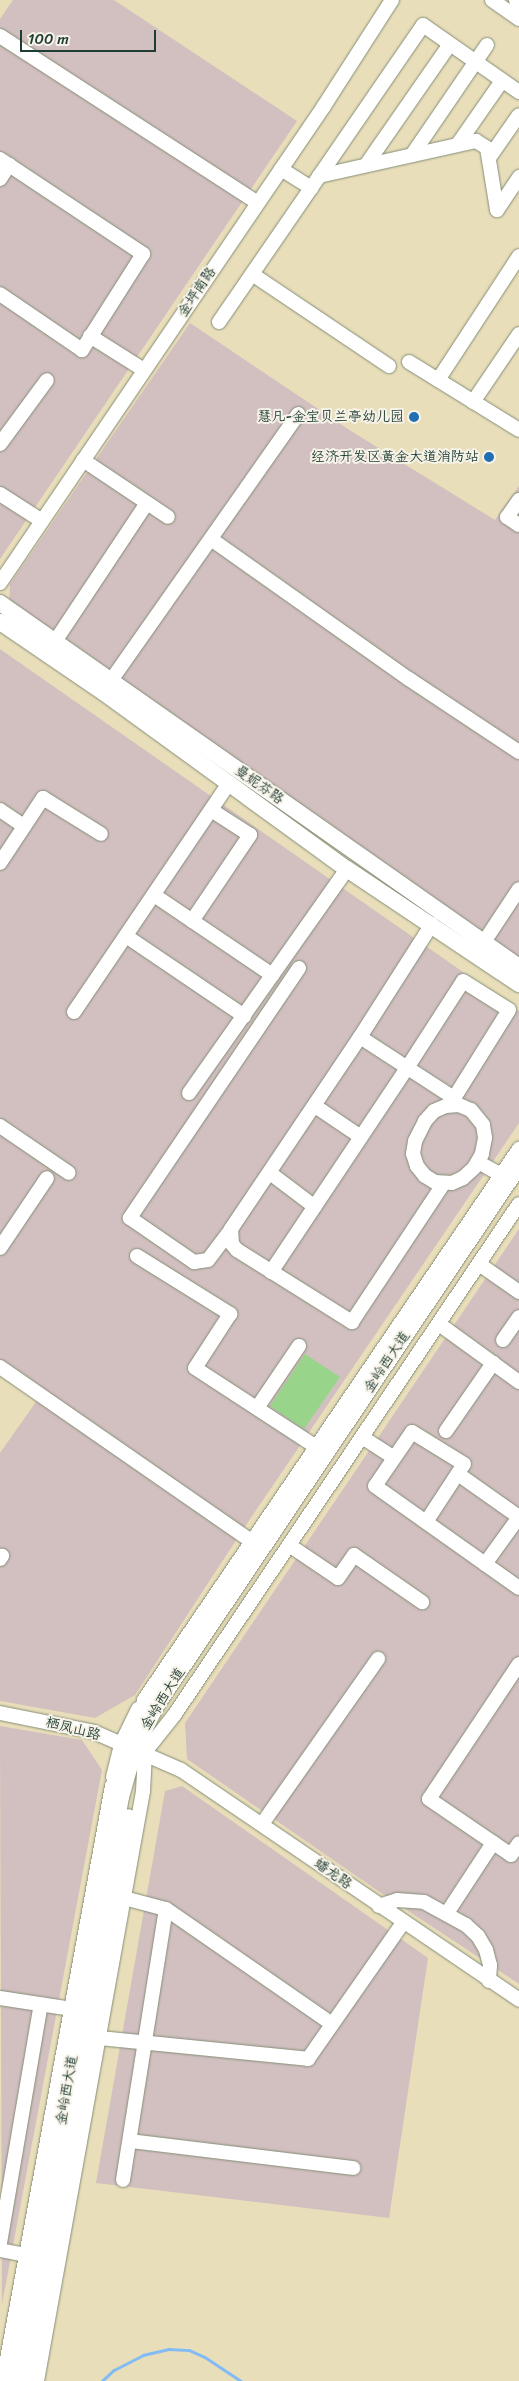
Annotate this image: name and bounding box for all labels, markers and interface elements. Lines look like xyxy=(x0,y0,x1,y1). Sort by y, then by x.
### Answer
scale bar xyxy=(22,20,159,52)
text: 100 m xyxy=(28,26,69,52)
street label: 金坪南路 xyxy=(174,264,220,320)
place label: 慧凡-金宝贝兰亭幼儿园 xyxy=(258,409,404,425)
marker: 慧凡-金宝贝兰亭幼儿园 xyxy=(408,411,420,423)
place label: 经济开发区黄金大道消防站 xyxy=(311,449,479,465)
marker: 经济开发区黄金大道消防站 xyxy=(483,451,495,463)
street label: 曼妮芬路 xyxy=(231,762,287,808)
street label: 金岭西大道 xyxy=(360,1328,414,1396)
street label: 金岭西大道 xyxy=(137,1665,189,1733)
street label: 栖凤山路 xyxy=(44,1714,102,1744)
street label: 蟠龙路 xyxy=(311,1855,355,1893)
street label: 金岭西大道 xyxy=(53,2054,81,2126)

